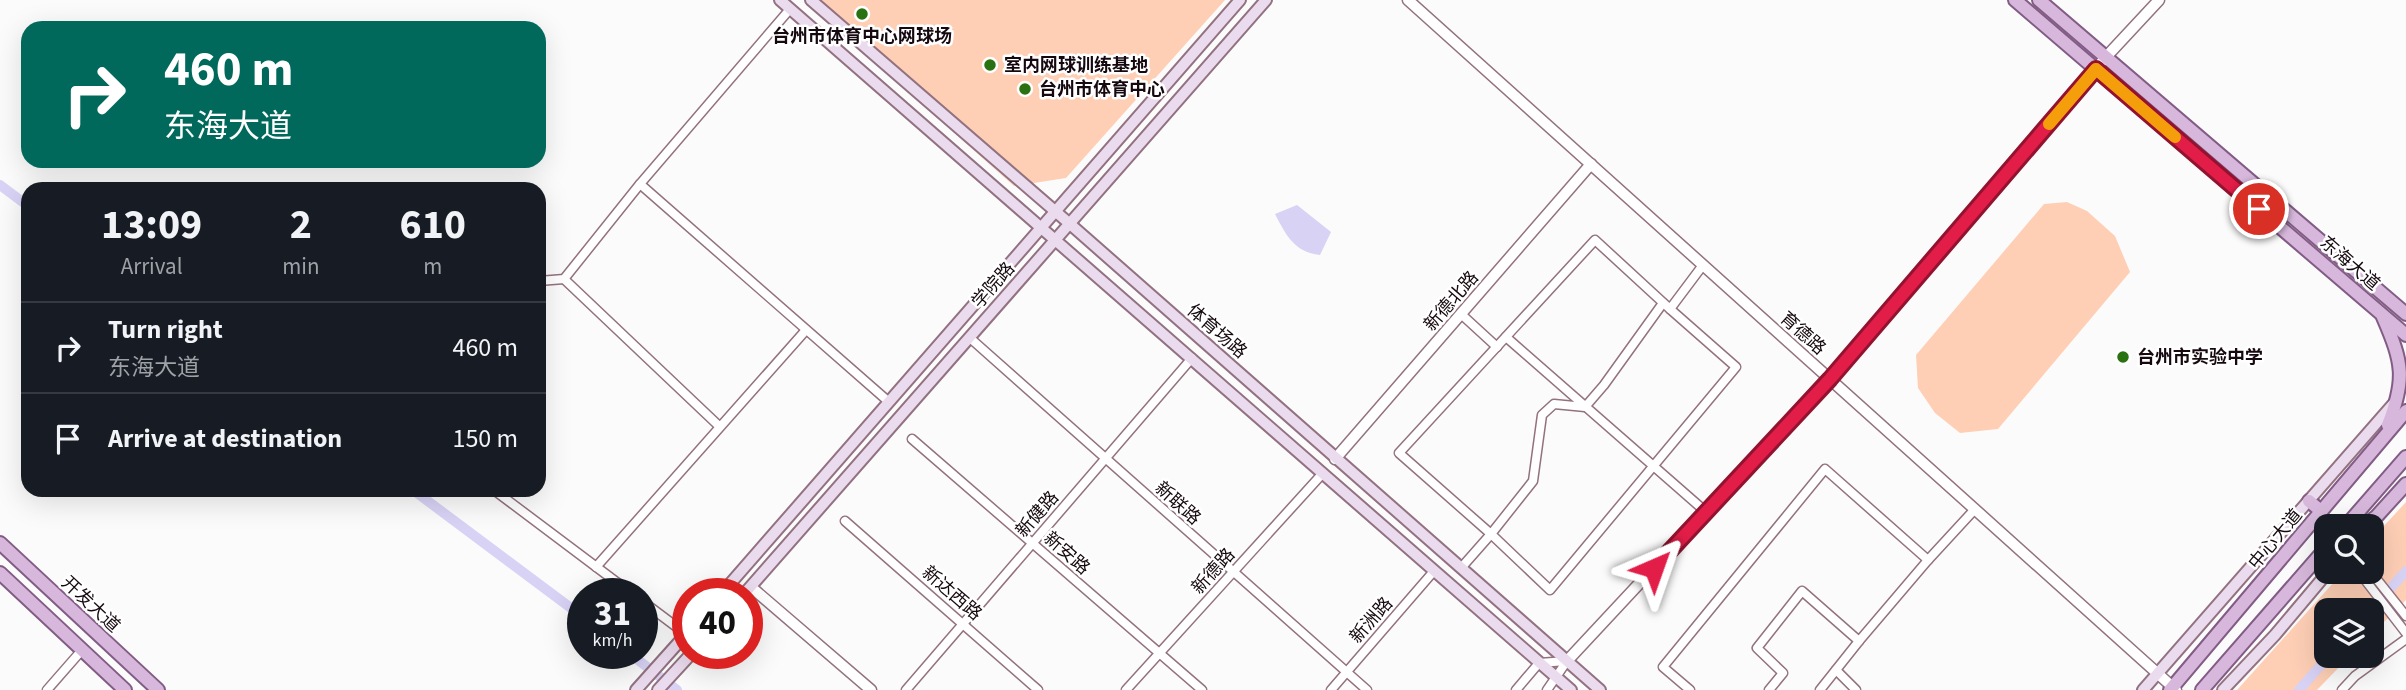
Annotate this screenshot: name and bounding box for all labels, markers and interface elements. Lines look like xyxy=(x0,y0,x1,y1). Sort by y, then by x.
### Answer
marker: 台州市体育中心网球场 xyxy=(854,6,870,22)
place label: 台州市体育中心网球场 xyxy=(772,24,952,49)
text: 460 m xyxy=(164,35,293,105)
icon: right xyxy=(49,49,140,140)
place label: 室内网球训练基地 xyxy=(1004,53,1148,78)
marker: 室内网球训练基地 xyxy=(982,57,998,73)
place label: 台州市体育中心 xyxy=(1039,77,1165,102)
marker: 台州市体育中心 xyxy=(1017,81,1033,97)
text: 东海大道 xyxy=(164,104,292,150)
pin xyxy=(2229,179,2289,239)
icon: arrive xyxy=(2240,190,2278,228)
text: 13:09 xyxy=(101,195,202,255)
text: 2 xyxy=(290,195,312,255)
text: 610 xyxy=(399,195,466,255)
street label: 东海大道 xyxy=(2314,230,2385,296)
text: Arrival xyxy=(121,250,183,283)
text: min xyxy=(282,250,320,283)
text: m xyxy=(423,250,442,283)
street label: 学院路 xyxy=(966,257,1021,314)
street label: 新德北路 xyxy=(1418,266,1484,337)
street label: 体育场路 xyxy=(1181,298,1252,364)
street label: 育德路 xyxy=(1774,306,1831,361)
text: Turn right xyxy=(108,311,223,348)
icon: right xyxy=(49,329,87,367)
text: 460 m xyxy=(452,329,518,366)
place label: 台州市实验中学 xyxy=(2137,345,2263,370)
marker: 台州市实验中学 xyxy=(2115,349,2131,365)
text: 东海大道 xyxy=(108,351,200,384)
icon: arrive xyxy=(49,420,87,458)
text: Arrive at destination xyxy=(108,420,342,457)
text: 150 m xyxy=(452,420,518,457)
street label: 新联路 xyxy=(1149,476,1206,531)
street label: 新健路 xyxy=(1010,486,1065,543)
street label: 中心大道 xyxy=(2243,504,2308,575)
map controls xyxy=(2314,514,2384,668)
button: search xyxy=(2314,514,2384,584)
street label: 新安路 xyxy=(1038,526,1095,581)
position arrow xyxy=(1617,531,1691,605)
street label: 新德路 xyxy=(1186,543,1241,600)
street label: 新达西路 xyxy=(916,560,987,626)
street label: 开发大道 xyxy=(56,571,126,638)
speed limit sign: 40 xyxy=(672,578,763,669)
text: 31 xyxy=(594,589,631,639)
street label: 新洲路 xyxy=(1344,592,1399,649)
button: layers xyxy=(2314,598,2384,668)
text: km/h xyxy=(593,628,632,653)

